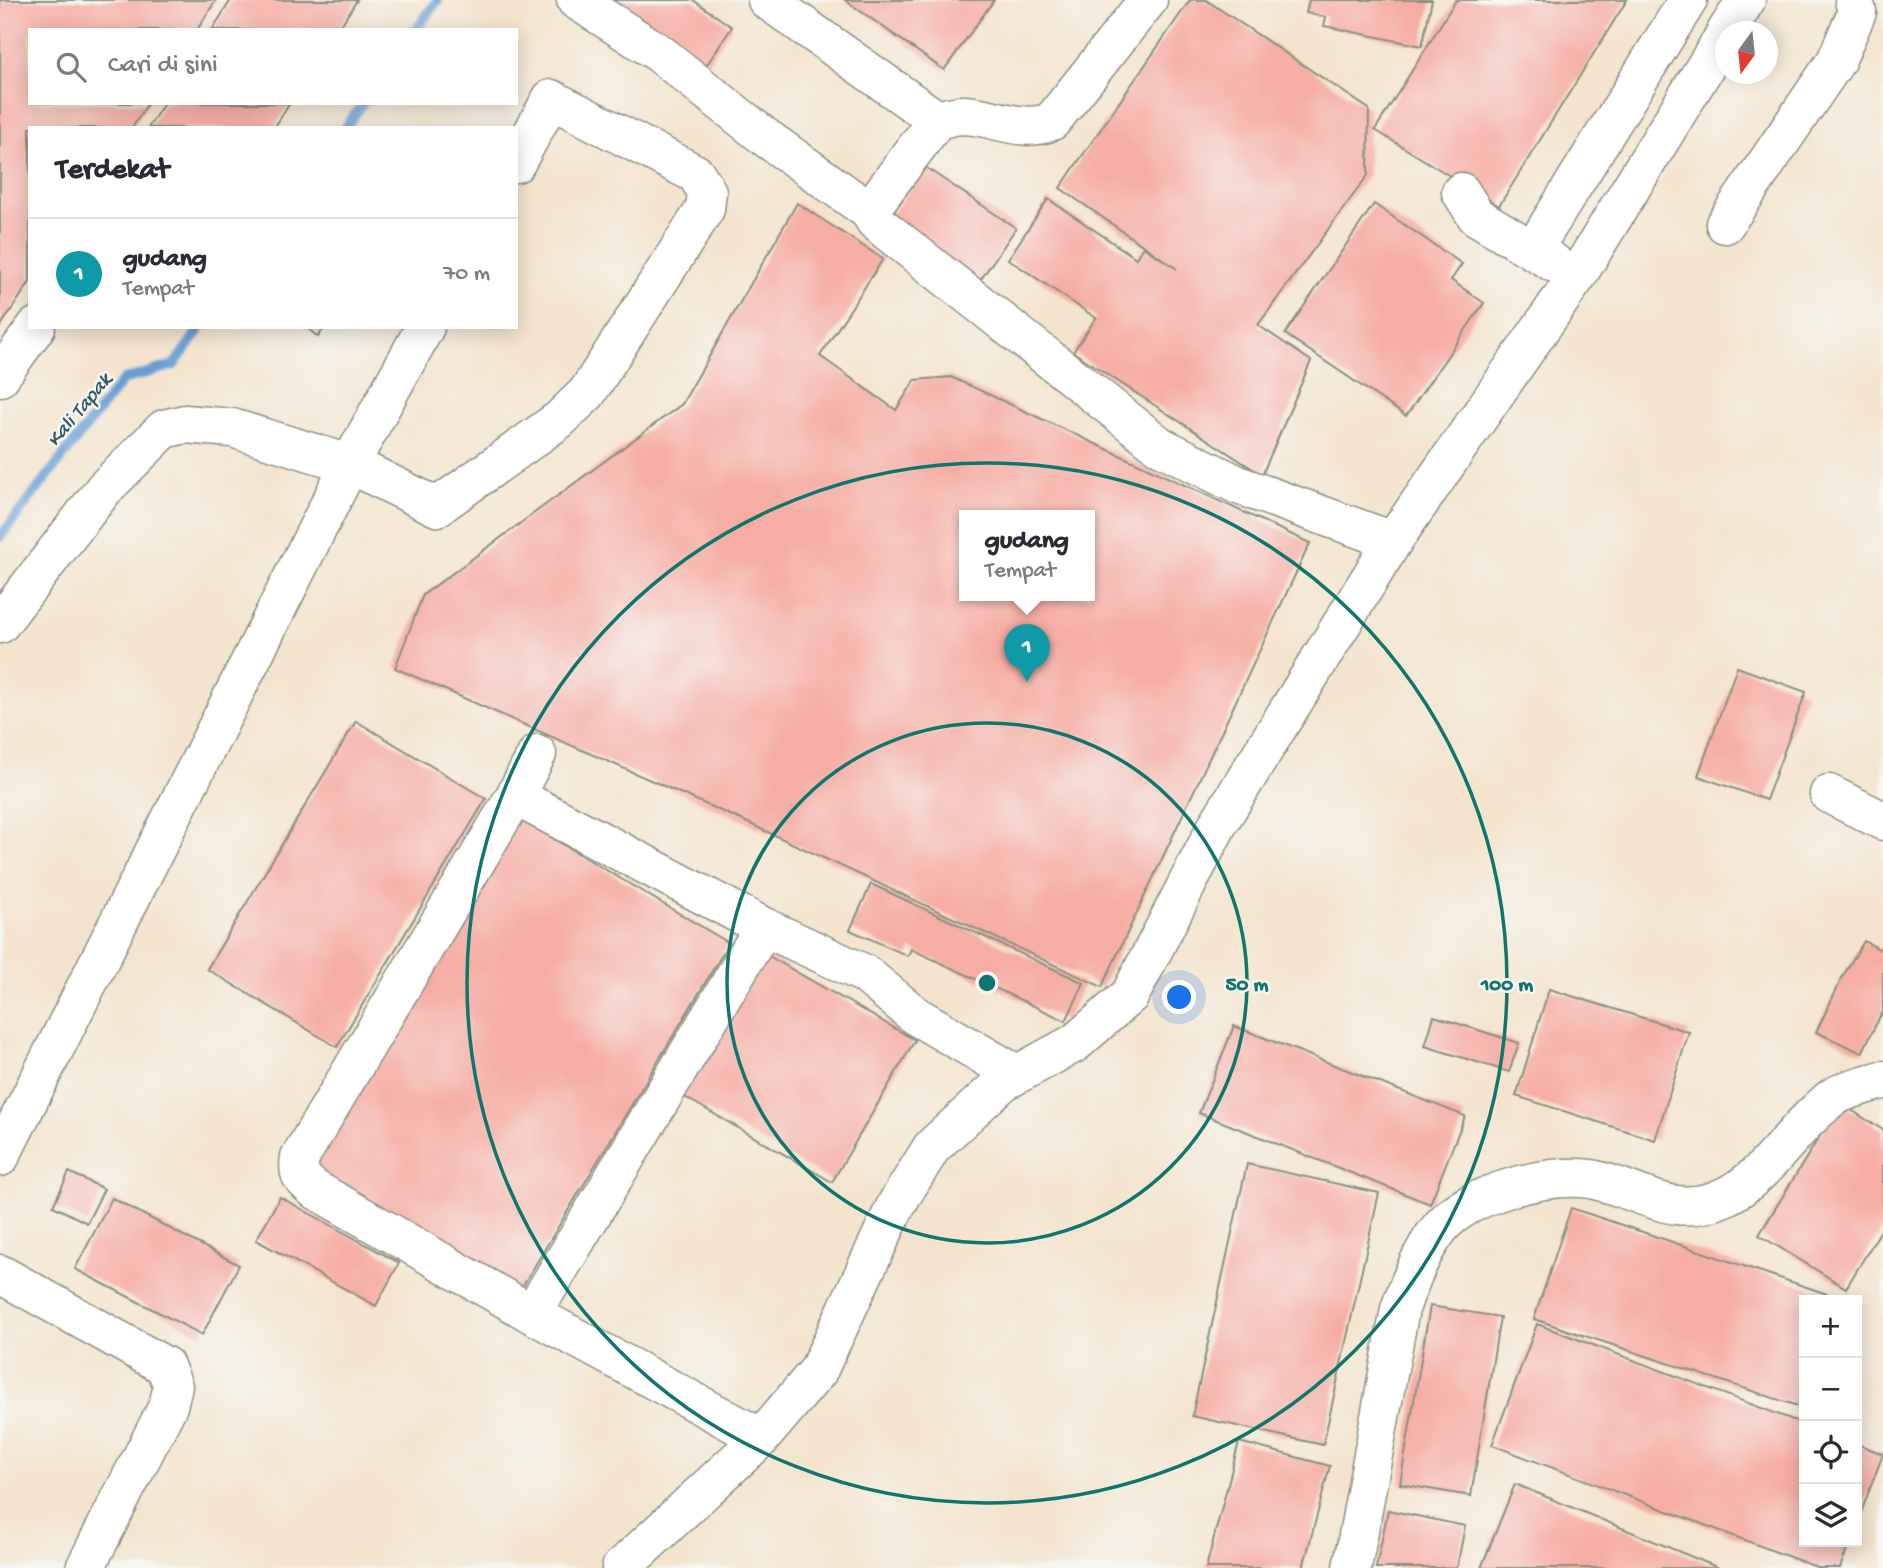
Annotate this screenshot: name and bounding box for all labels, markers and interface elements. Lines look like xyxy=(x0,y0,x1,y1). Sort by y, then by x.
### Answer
north arrow xyxy=(1715,21,1778,84)
search box xyxy=(28,28,518,105)
icon: search xyxy=(52,48,90,86)
text: Cari di sini xyxy=(108,51,218,82)
text: Terdekat xyxy=(56,154,169,189)
text: gudang xyxy=(123,245,207,276)
text: 1 xyxy=(74,261,84,288)
text: 70 m xyxy=(443,261,490,288)
text: Tempat xyxy=(123,276,194,303)
water label: Kali Tapak xyxy=(43,367,120,453)
popup xyxy=(959,510,1095,601)
text: gudang xyxy=(985,527,1069,558)
text: Tempat xyxy=(985,558,1056,585)
pin: 1 xyxy=(1004,624,1050,682)
centre of rings xyxy=(975,971,999,995)
text: 50 m xyxy=(1226,974,1269,999)
text: 100 m xyxy=(1480,974,1533,999)
your location xyxy=(1162,980,1196,1014)
map controls xyxy=(1799,1295,1862,1547)
button: + xyxy=(1799,1295,1862,1358)
button: − xyxy=(1799,1358,1862,1421)
button: locate xyxy=(1799,1421,1862,1484)
button: layers xyxy=(1799,1484,1862,1547)

